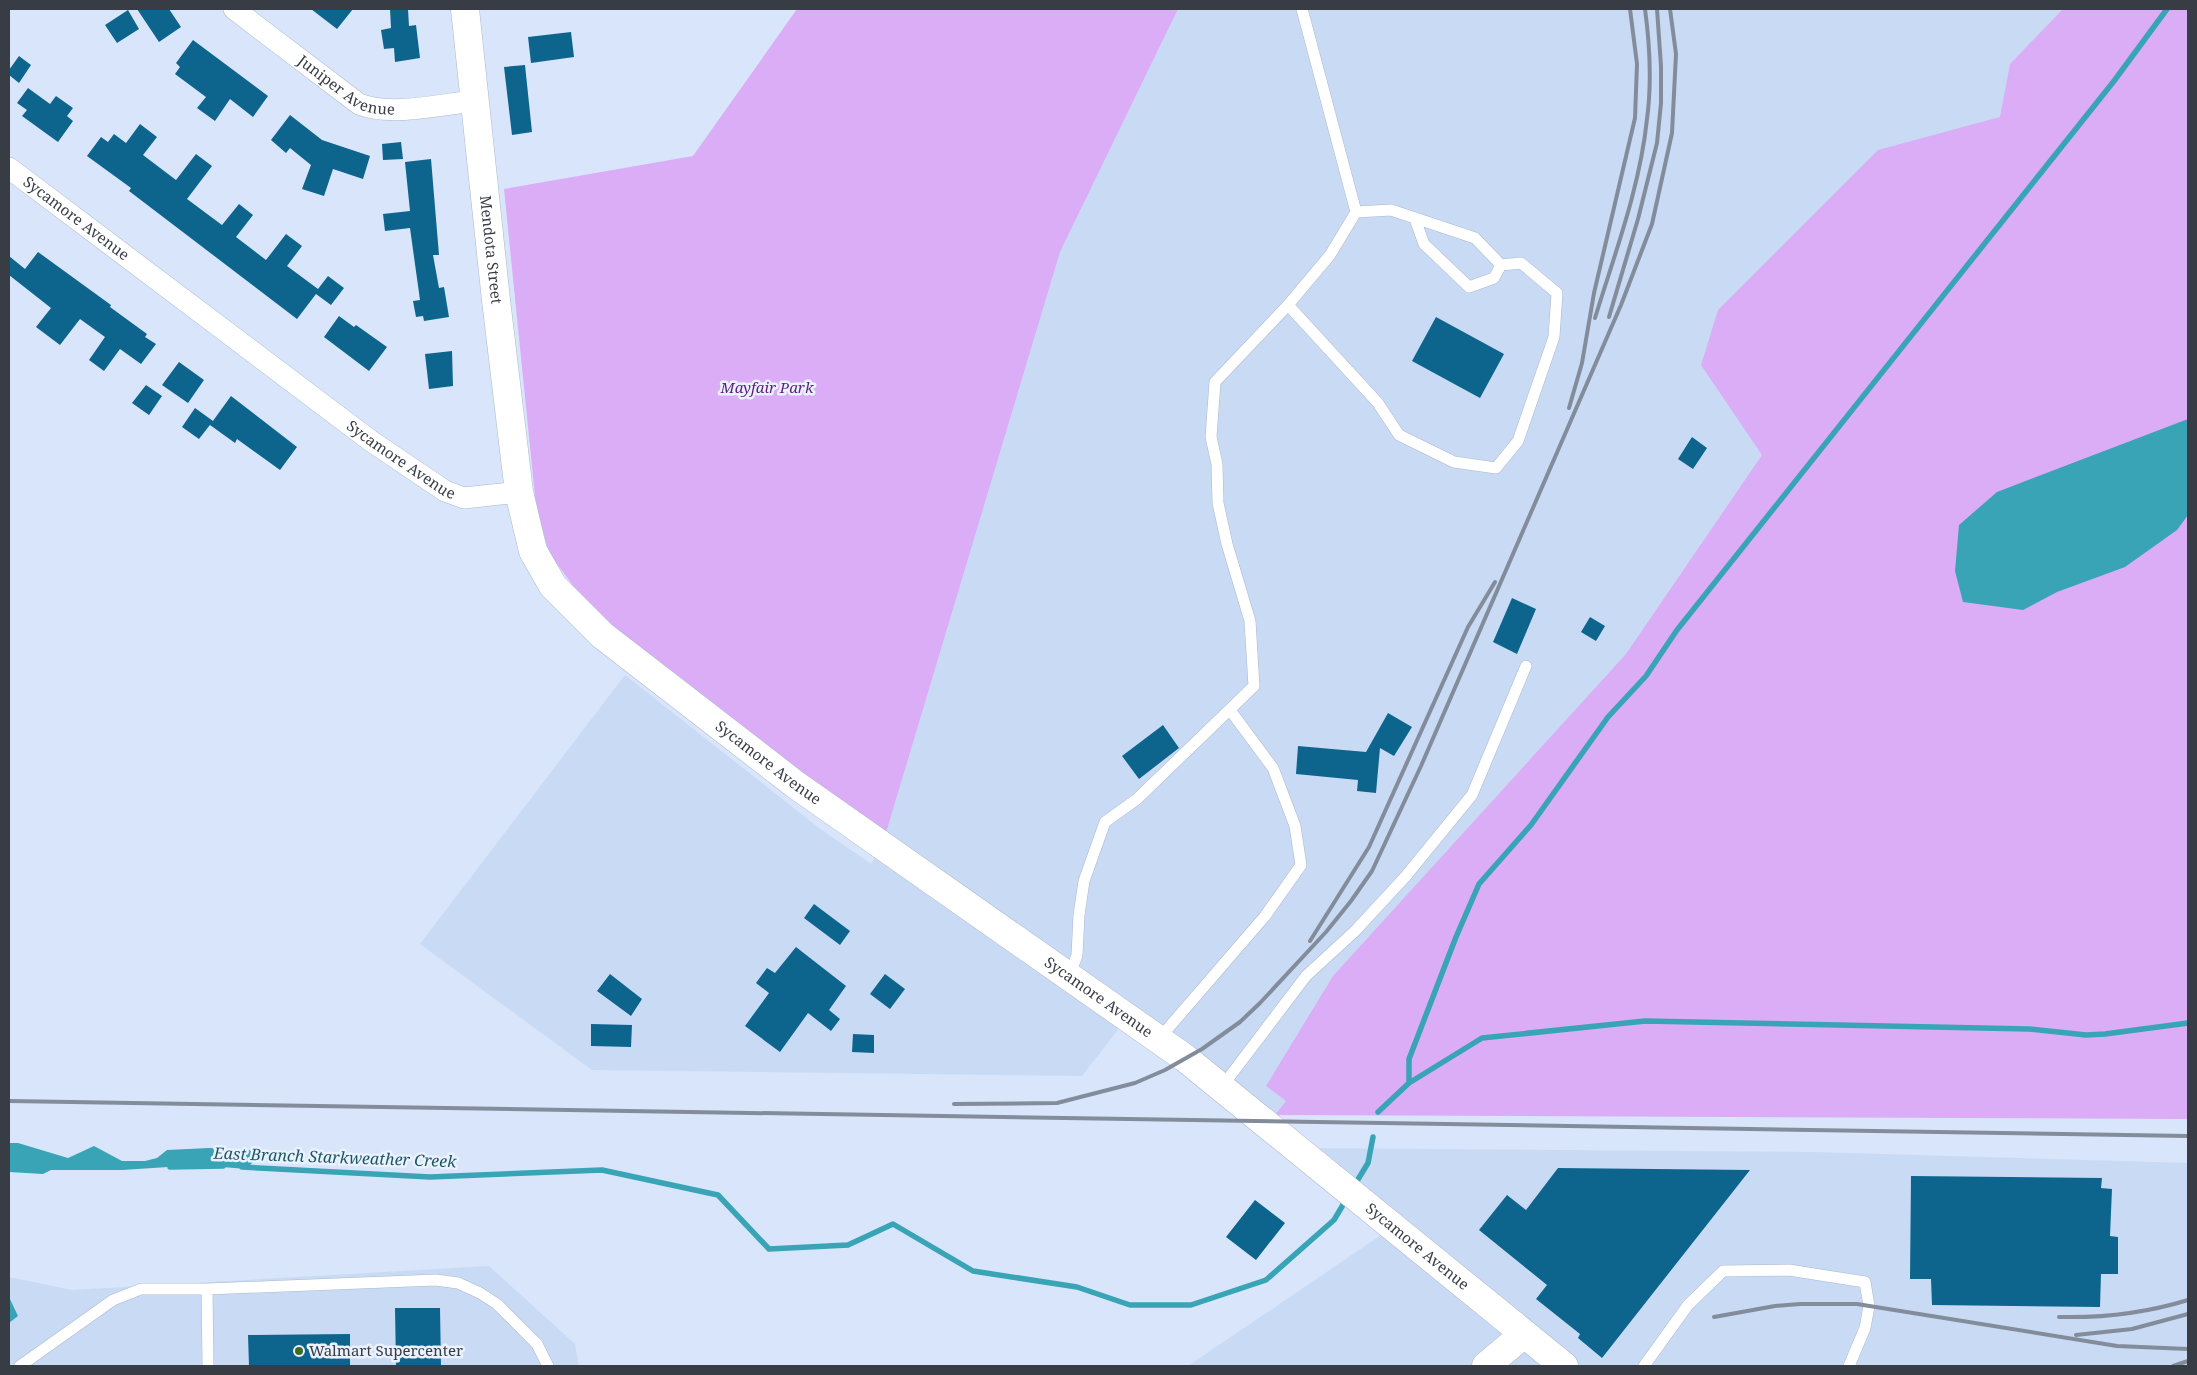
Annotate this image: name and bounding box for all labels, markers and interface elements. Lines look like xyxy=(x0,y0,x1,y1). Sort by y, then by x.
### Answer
street label: Juniper Avenue xyxy=(293,49,395,119)
street label: Sycamore Avenue xyxy=(20,171,134,264)
street label: Mendota Street xyxy=(476,194,507,305)
park label: Mayfair Park xyxy=(720,377,814,397)
street label: Sycamore Avenue xyxy=(343,415,458,503)
street label: Sycamore Avenue xyxy=(712,716,826,809)
street label: Sycamore Avenue xyxy=(1041,952,1157,1041)
water label: East Branch Starkweather Creek xyxy=(212,1142,457,1172)
street label: Sycamore Avenue xyxy=(1362,1198,1474,1294)
place label: Walmart Supercenter xyxy=(309,1340,463,1360)
marker: Walmart Supercenter xyxy=(293,1345,305,1357)

